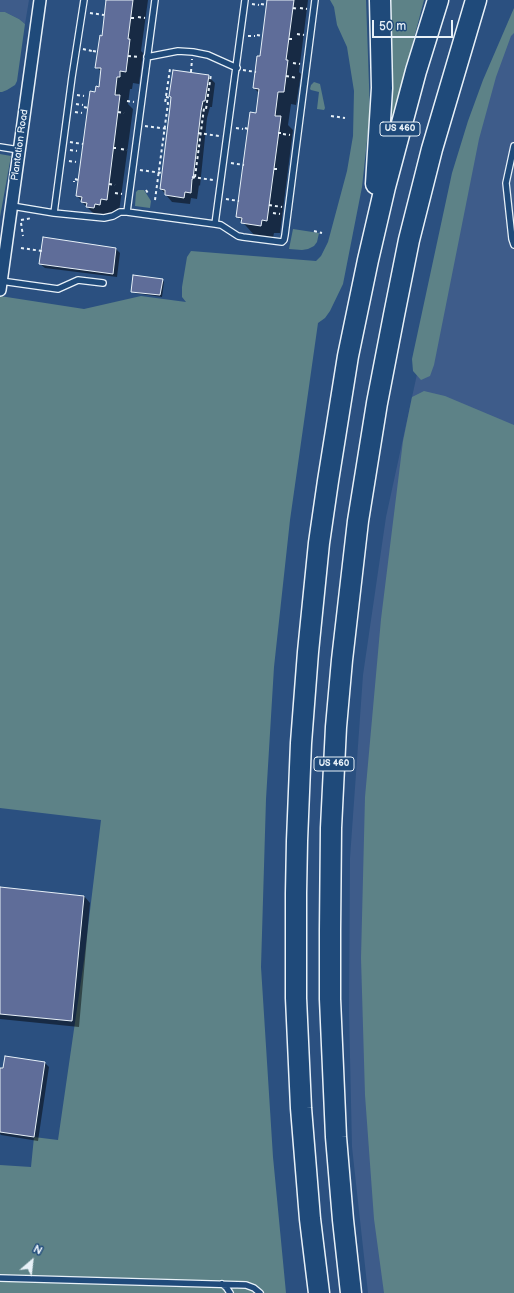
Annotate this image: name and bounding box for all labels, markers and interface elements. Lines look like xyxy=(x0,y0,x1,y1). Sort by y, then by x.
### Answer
scale bar xyxy=(374,12,455,38)
text: 50 m xyxy=(379,19,406,34)
street label: Plantation Road xyxy=(9,109,31,181)
road number: US 460 xyxy=(380,122,420,136)
road number: US 460 xyxy=(314,757,354,771)
north arrow xyxy=(12,1241,52,1281)
text: N xyxy=(31,1242,45,1258)

